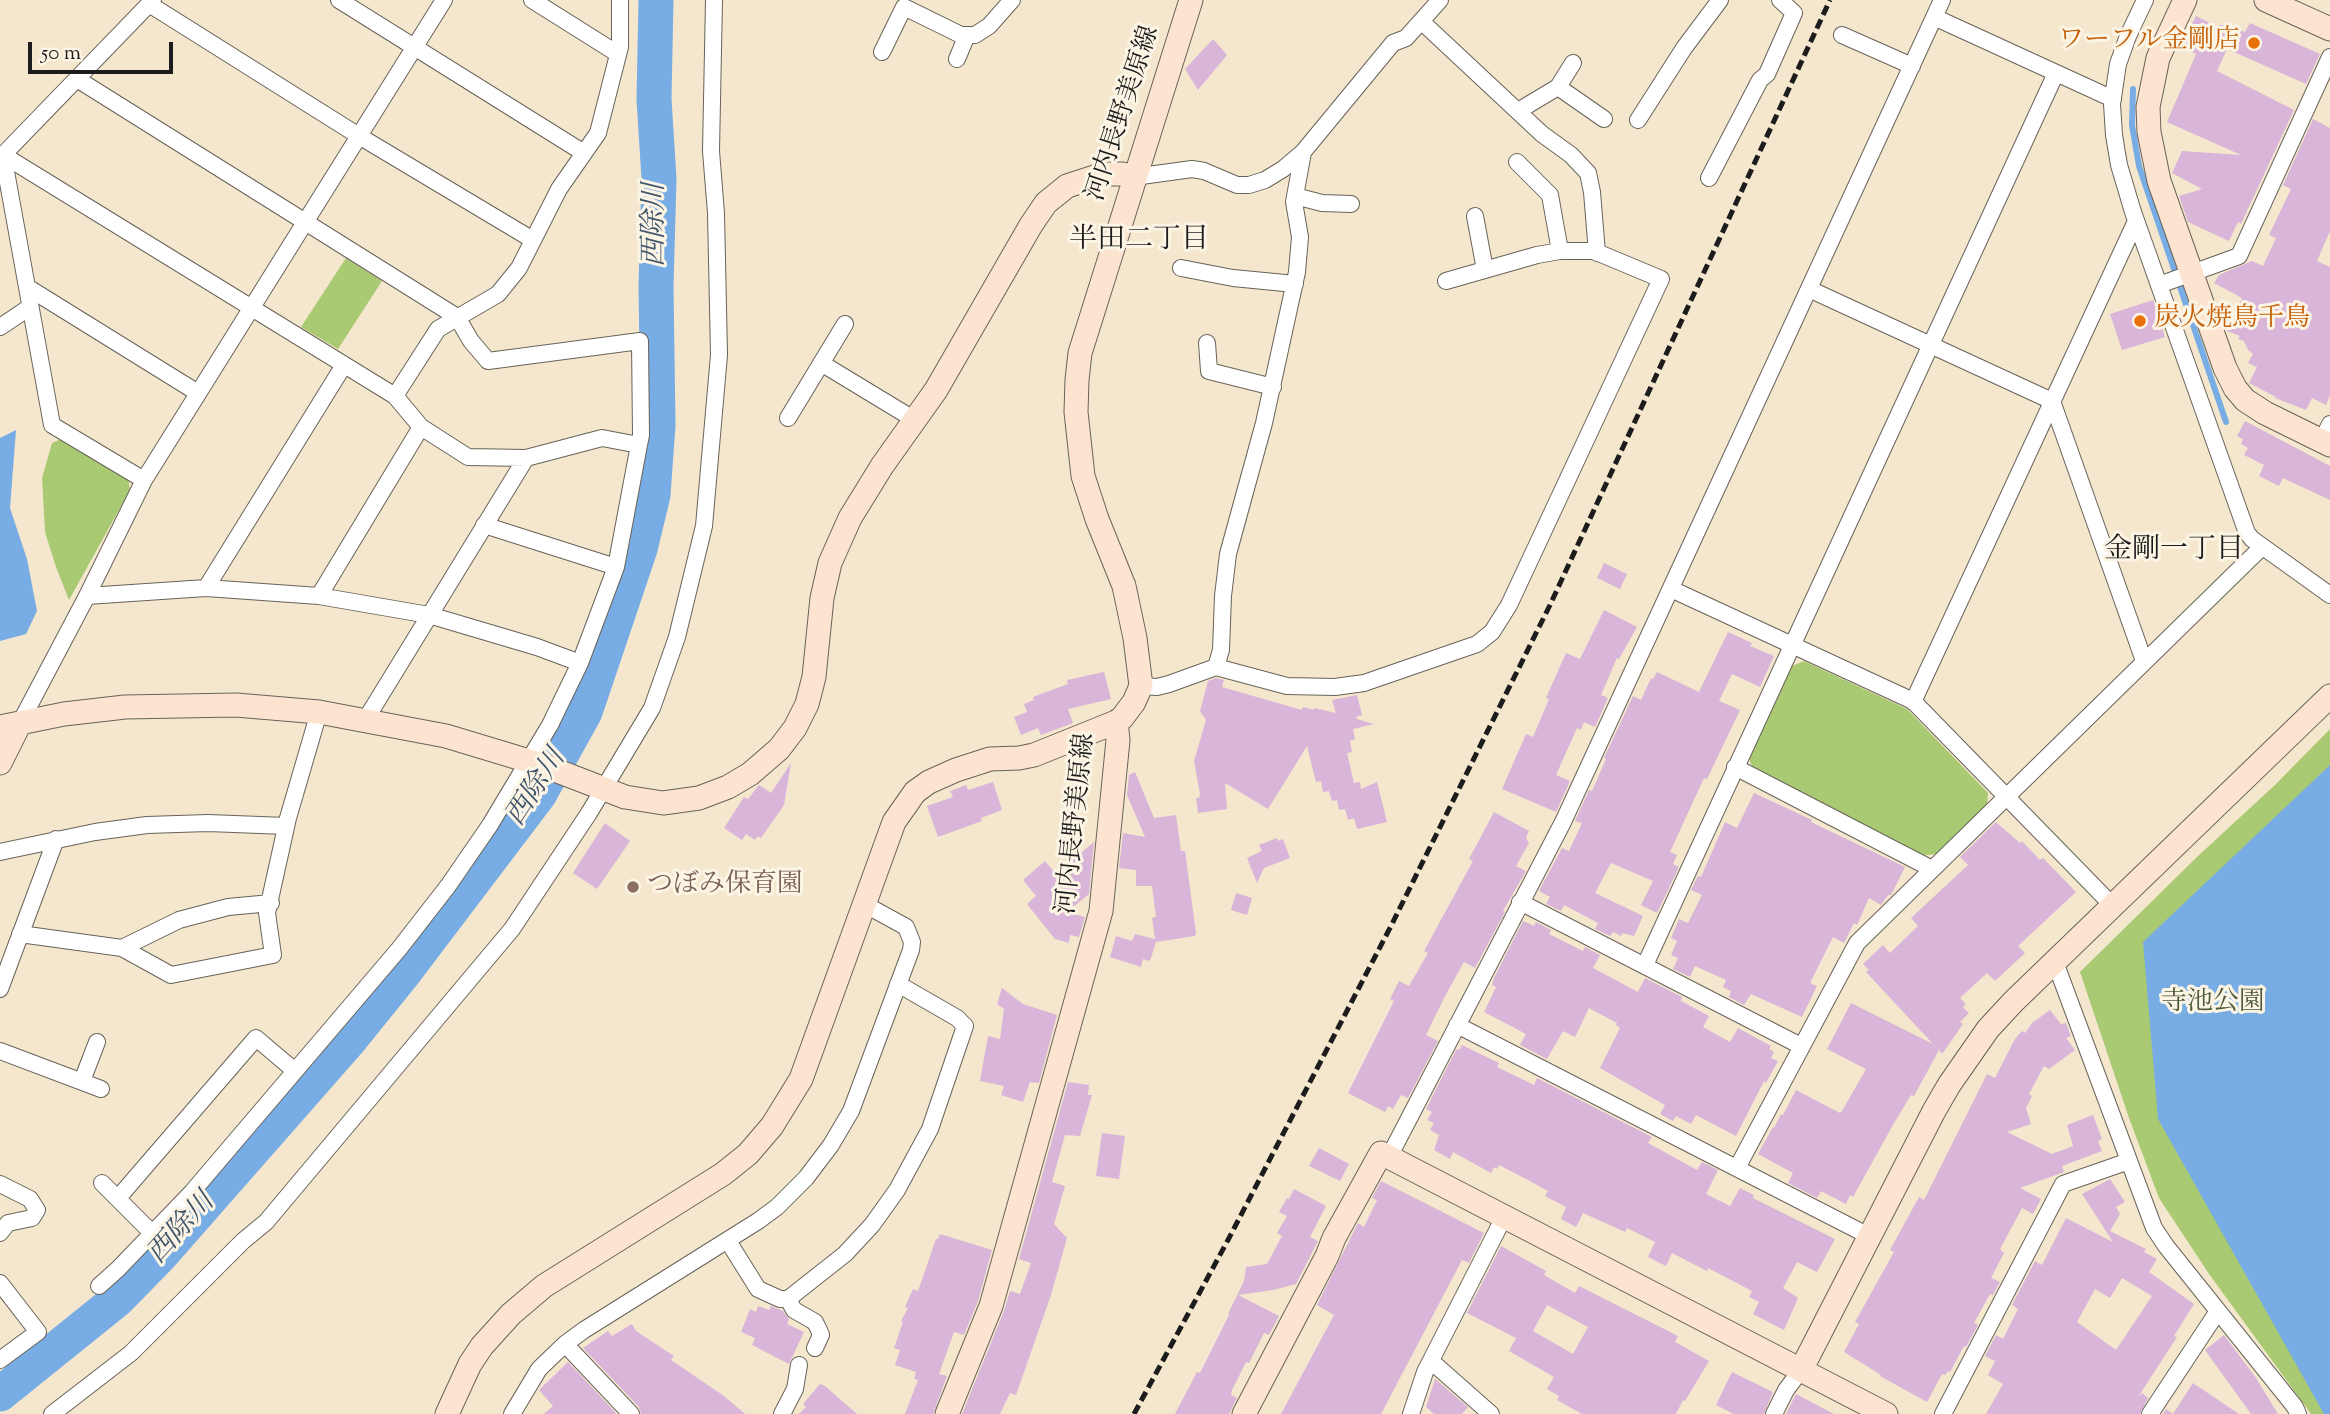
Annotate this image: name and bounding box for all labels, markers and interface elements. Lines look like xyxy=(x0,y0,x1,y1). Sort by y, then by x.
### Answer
street label: 河内長野美原線 xyxy=(1082,23,1168,205)
place label: ワーフル金剛店 xyxy=(2058,27,2240,59)
scale bar xyxy=(32,28,177,72)
marker: ワーフル金剛店 xyxy=(2246,35,2262,51)
text: 50 m xyxy=(41,39,81,69)
water label: 西除川 xyxy=(640,183,674,267)
district label: 半田二丁目 xyxy=(1069,225,1209,259)
place label: 炭火焼鳥千鳥 xyxy=(2154,305,2310,337)
marker: 炭火焼鳥千鳥 xyxy=(2132,313,2148,329)
district label: 金剛一丁目 xyxy=(2104,535,2244,569)
street label: 河内長野美原線 xyxy=(1053,732,1103,916)
water label: 西除川 xyxy=(501,745,575,833)
place label: つぼみ保育園 xyxy=(647,871,803,903)
marker: つぼみ保育園 xyxy=(625,879,641,895)
park label: 寺池公園 xyxy=(2161,989,2265,1021)
water label: 西除川 xyxy=(142,1188,224,1272)

